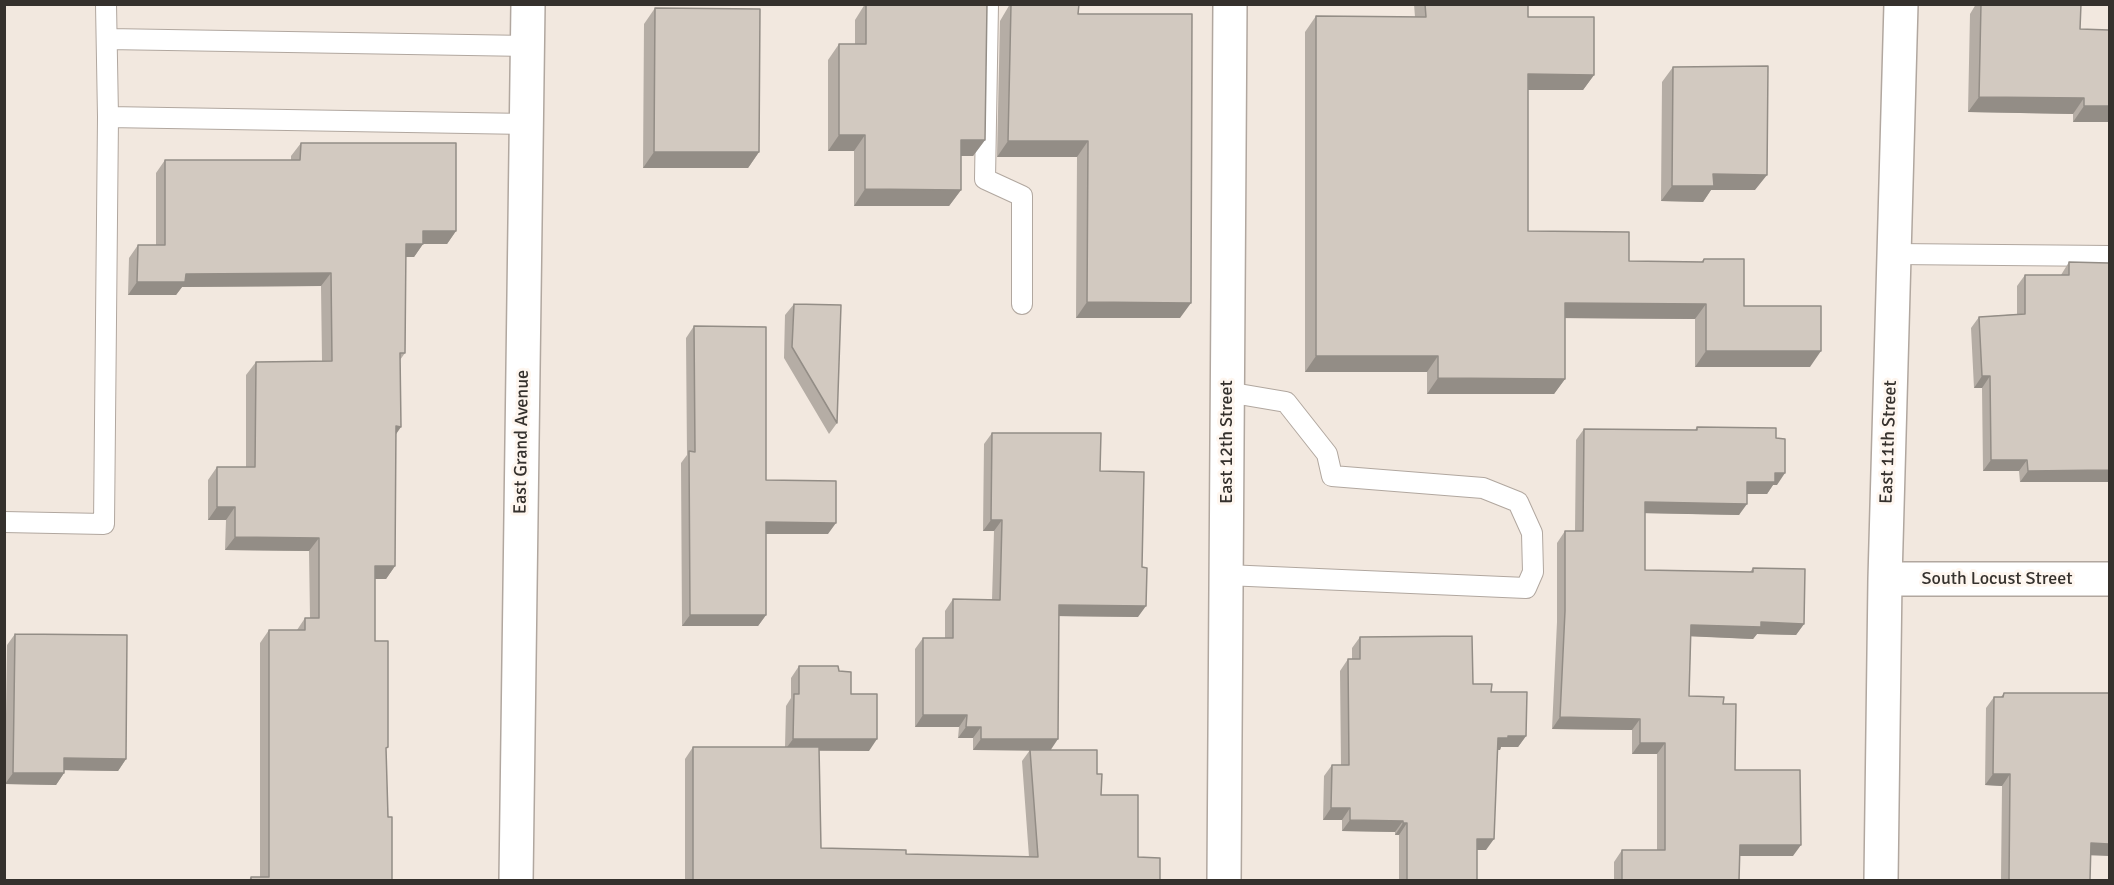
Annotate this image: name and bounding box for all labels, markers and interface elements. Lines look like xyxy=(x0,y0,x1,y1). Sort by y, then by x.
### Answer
street label: East Grand Avenue xyxy=(510,370,534,514)
street label: East 12th Street xyxy=(1216,380,1238,504)
street label: East 11th Street xyxy=(1876,380,1902,504)
street label: South Locust Street xyxy=(1922,568,2072,590)

